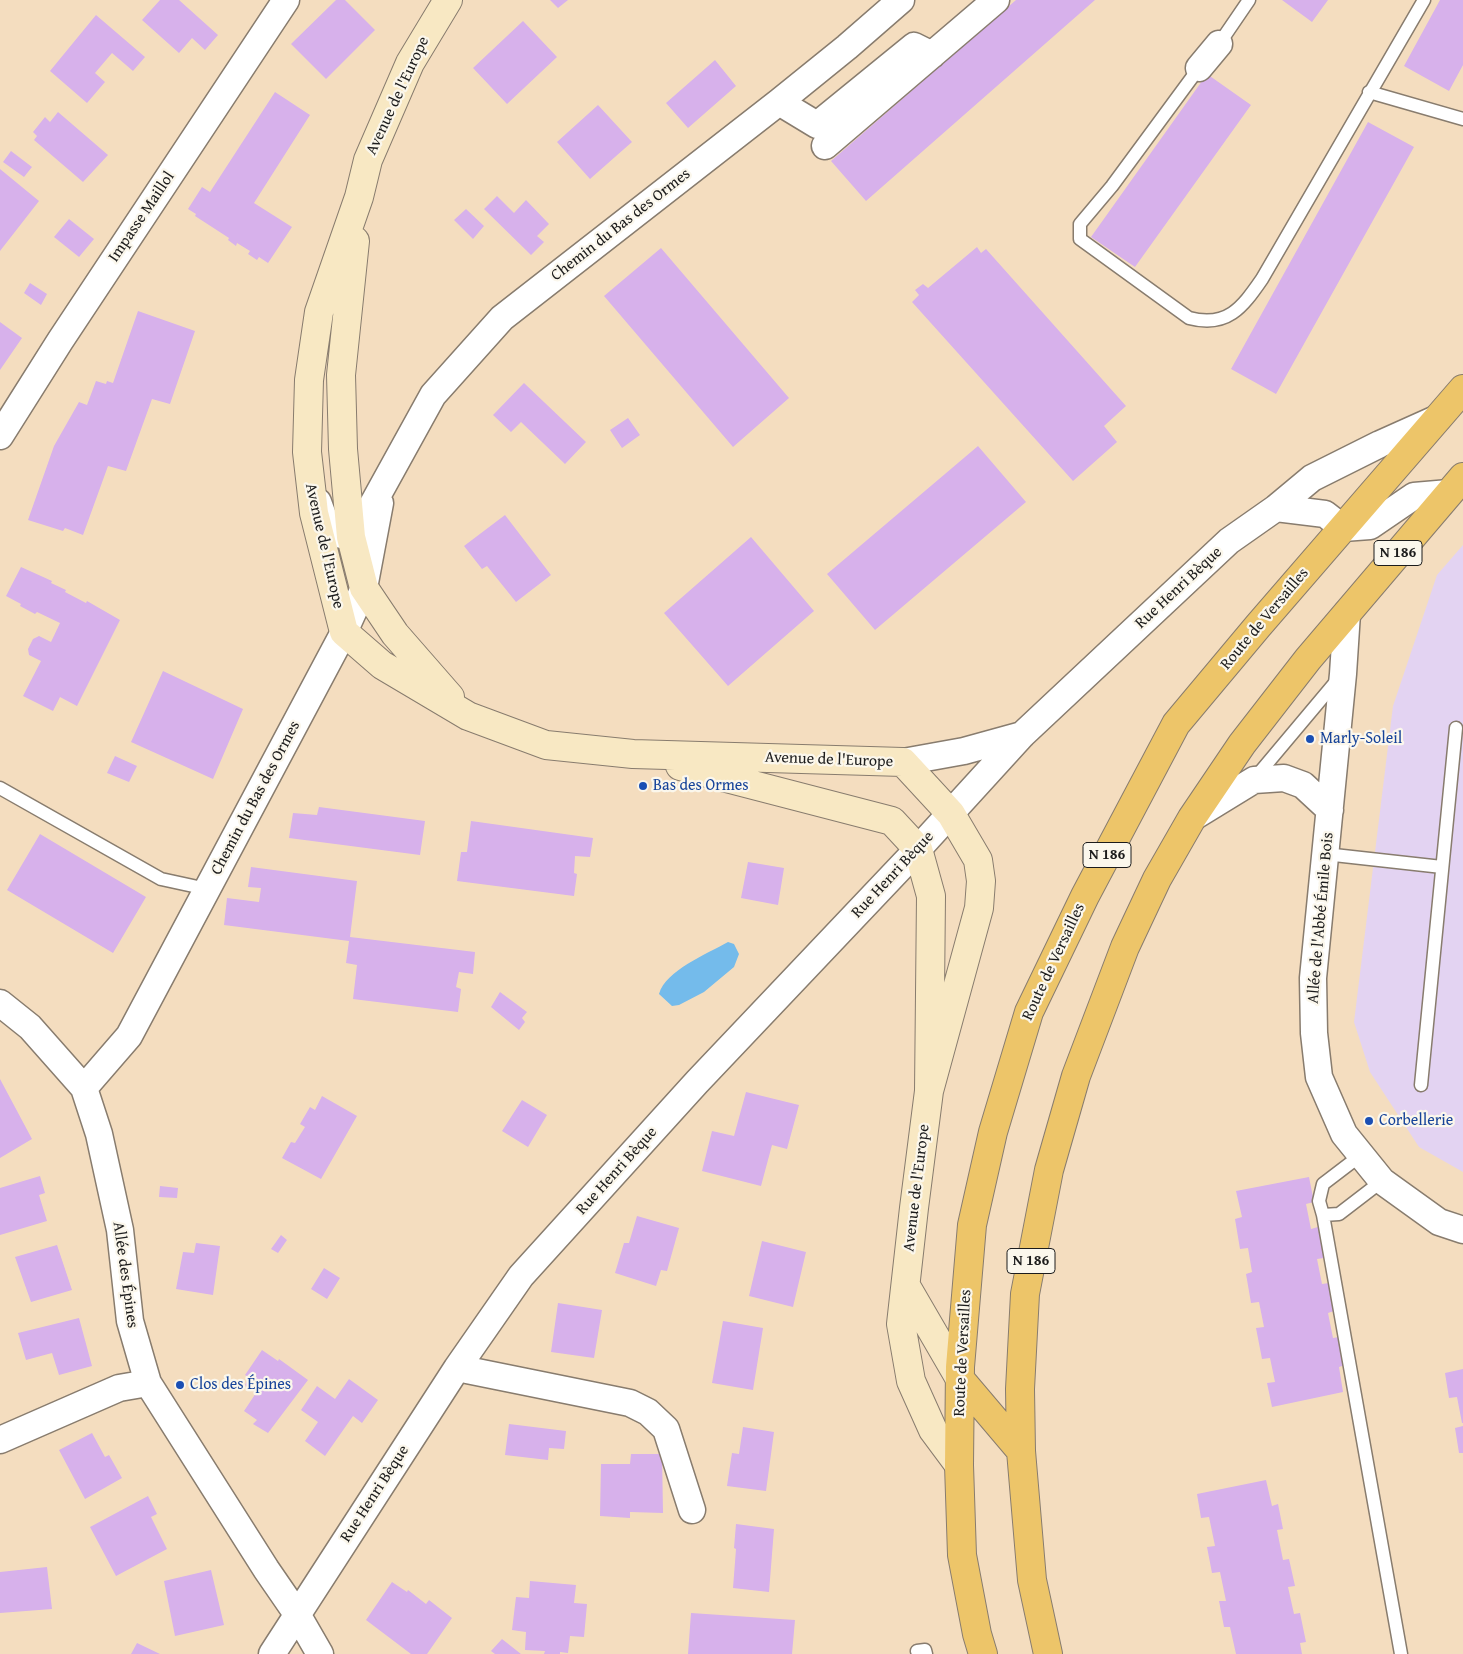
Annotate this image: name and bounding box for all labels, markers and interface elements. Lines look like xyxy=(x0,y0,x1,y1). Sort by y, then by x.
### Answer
street label: Avenue de l'Europe xyxy=(362,34,434,158)
street label: Chemin du Bas des Ormes xyxy=(547,165,695,285)
street label: Impasse Maillol xyxy=(105,168,179,266)
street label: Avenue de l'Europe xyxy=(300,481,348,611)
road number: N 186 xyxy=(1374,540,1422,566)
street label: Rue Henri Bèque xyxy=(1132,543,1226,633)
street label: Route de Versailles xyxy=(1217,564,1313,674)
street label: Chemin du Bas des Ormes xyxy=(207,718,305,878)
place label: Marly-Soleil xyxy=(1320,729,1402,749)
marker: Marly-Soleil xyxy=(1304,733,1316,745)
street label: Avenue de l'Europe xyxy=(765,748,893,772)
place label: Bas des Ormes xyxy=(653,776,749,796)
marker: Bas des Ormes xyxy=(637,780,649,792)
street label: Rue Henri Bèque xyxy=(848,828,938,922)
street label: Allée de l'Abbé Émile Bois xyxy=(1304,832,1338,1004)
road number: N 186 xyxy=(1083,842,1131,868)
street label: Route de Versailles xyxy=(1018,900,1090,1024)
place label: Corbellerie xyxy=(1379,1111,1453,1131)
marker: Corbellerie xyxy=(1363,1115,1375,1127)
street label: Rue Henri Bèque xyxy=(572,1123,662,1219)
street label: Avenue de l'Europe xyxy=(900,1123,934,1253)
street label: Allée des Épines xyxy=(108,1221,142,1329)
road number: N 186 xyxy=(1007,1248,1055,1274)
street label: Route de Versailles xyxy=(950,1289,976,1417)
place label: Clos des Épines xyxy=(190,1375,291,1395)
marker: Clos des Épines xyxy=(174,1379,186,1391)
street label: Rue Henri Bèque xyxy=(337,1442,413,1546)

